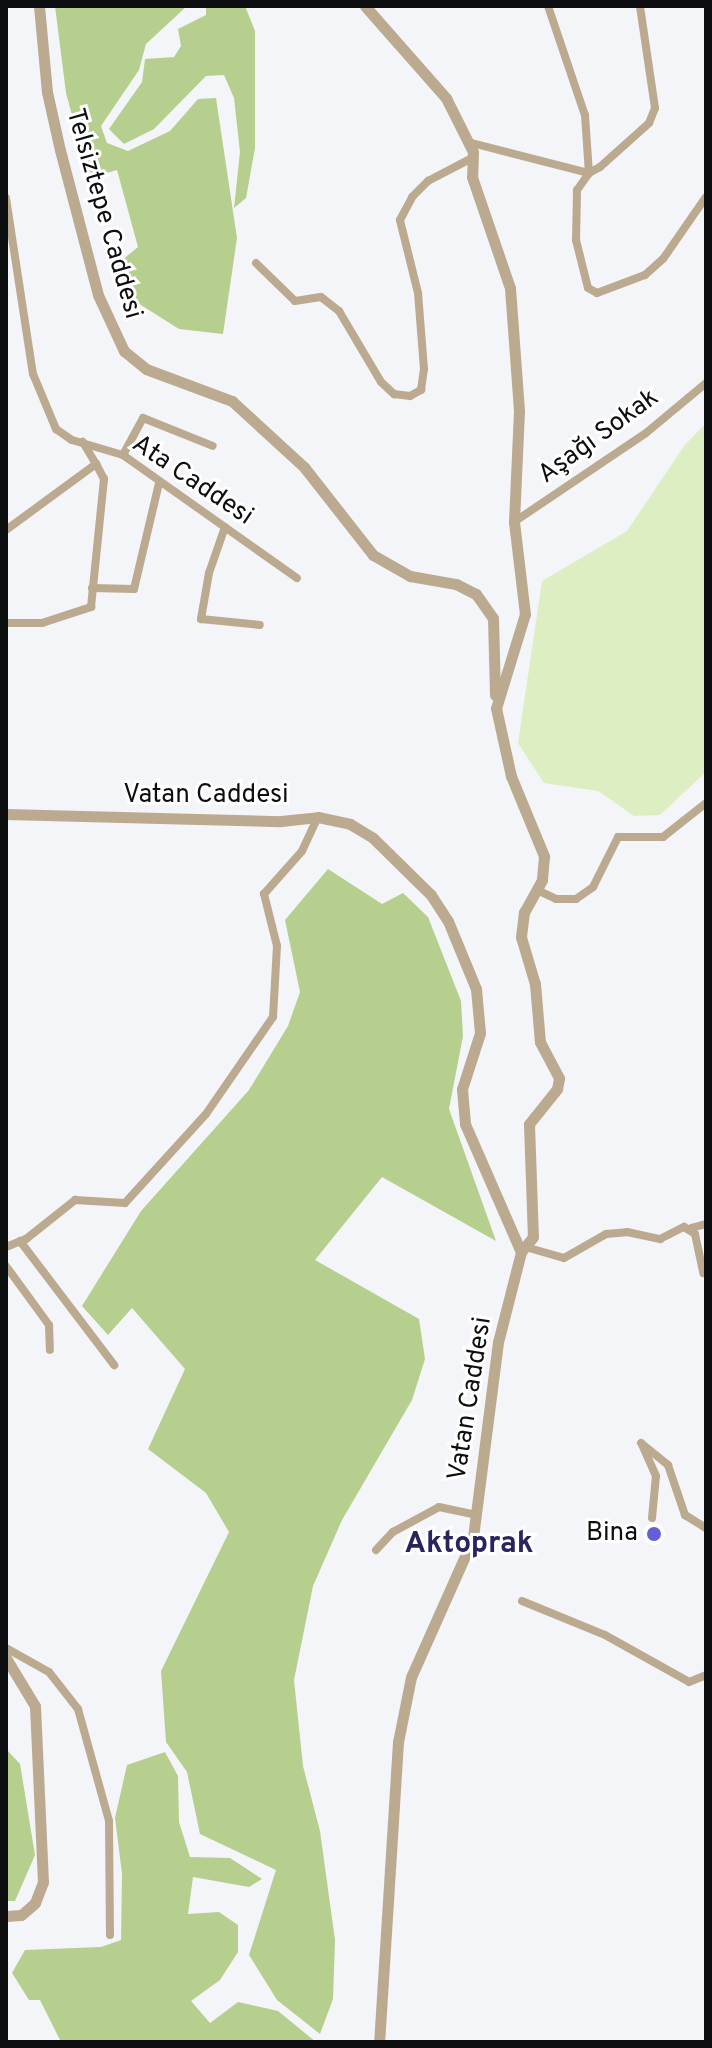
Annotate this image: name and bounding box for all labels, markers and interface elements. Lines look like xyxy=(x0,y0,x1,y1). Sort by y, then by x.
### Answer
street label: Telsiztepe Caddesi xyxy=(58,105,148,323)
street label: Aşağı Sokak xyxy=(533,383,665,491)
street label: Ata Caddesi xyxy=(126,429,258,533)
street label: Vatan Caddesi xyxy=(123,780,289,812)
street label: Vatan Caddesi xyxy=(443,1315,499,1483)
place label: Bina xyxy=(586,1518,638,1550)
marker: Bina xyxy=(645,1525,663,1543)
district label: Aktoprak xyxy=(404,1527,534,1563)

